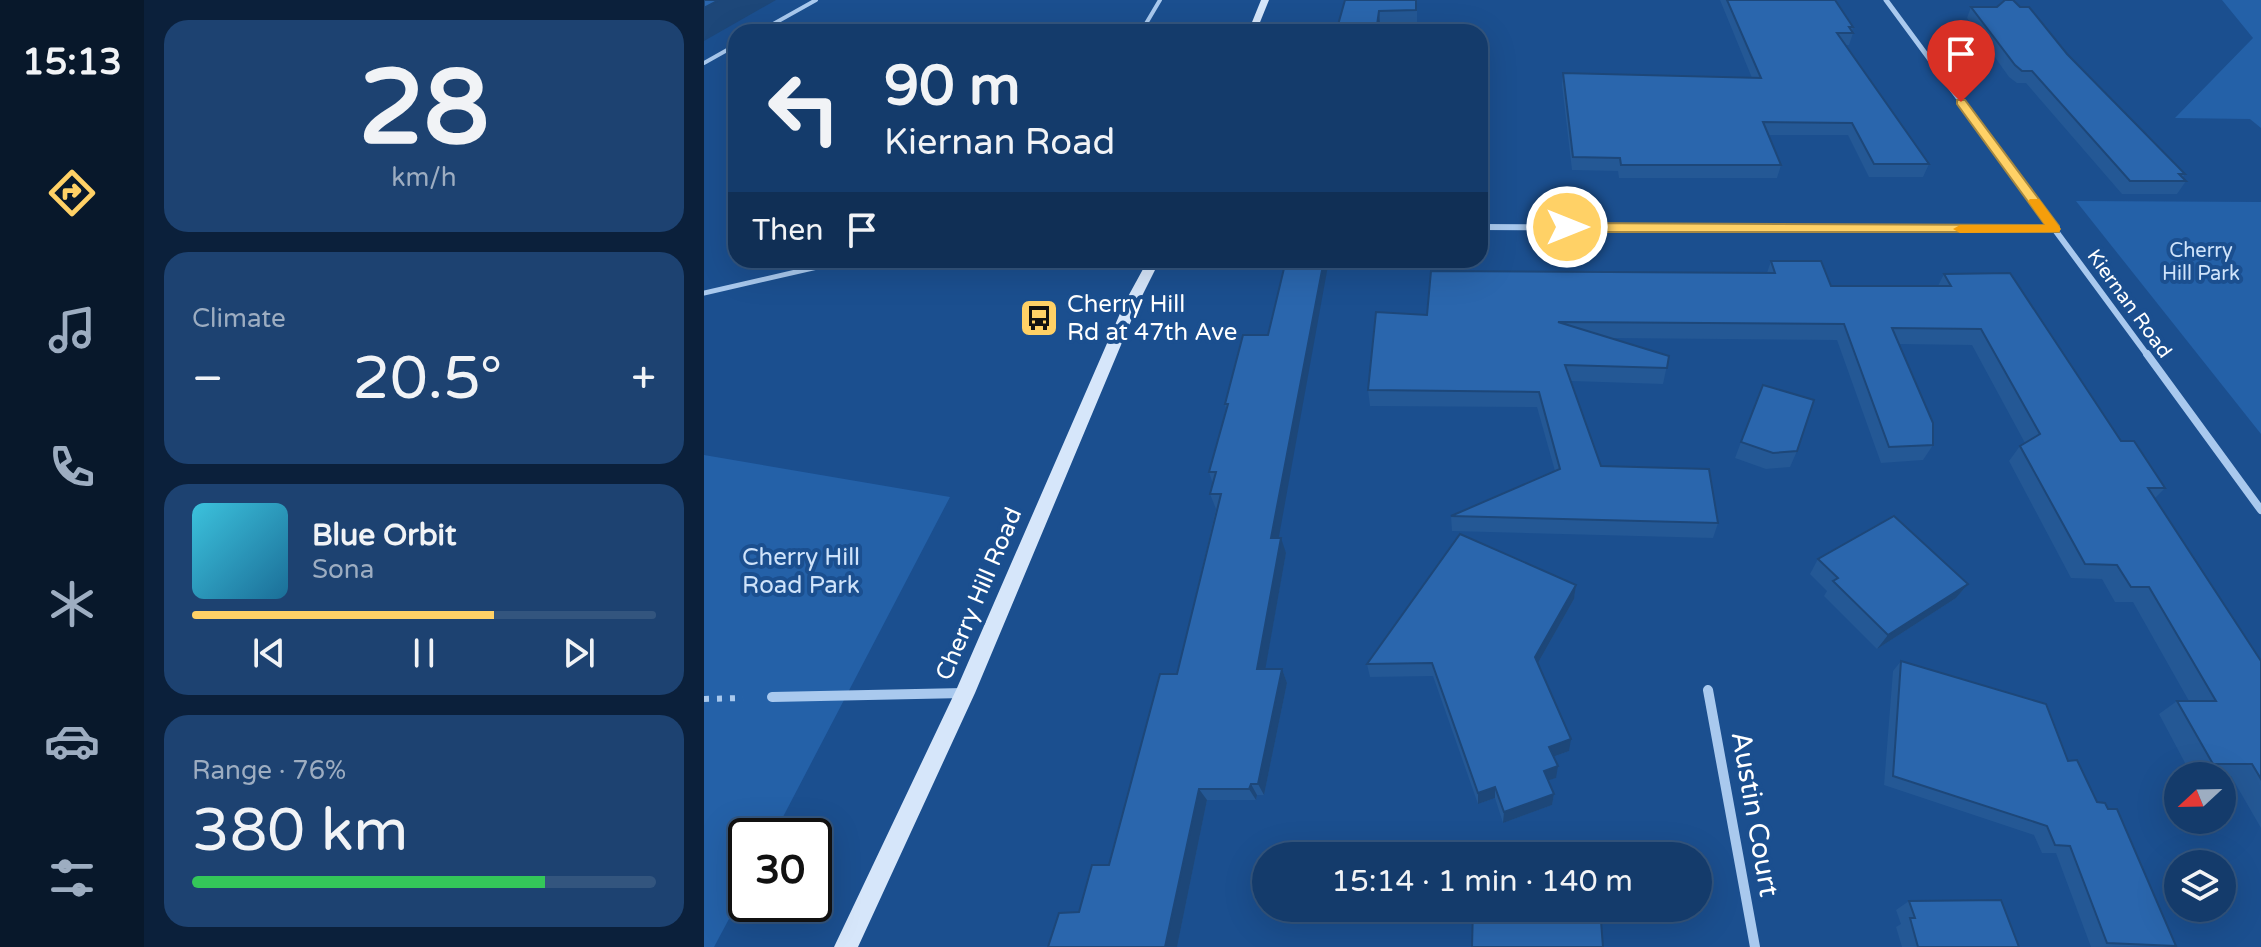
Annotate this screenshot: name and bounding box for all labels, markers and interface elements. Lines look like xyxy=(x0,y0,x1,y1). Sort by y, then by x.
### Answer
pin xyxy=(1927,20,1995,102)
icon: arrive xyxy=(1939,32,1983,76)
text: 15:13 xyxy=(22,41,122,84)
text: 28 xyxy=(359,47,489,172)
text: 90 m xyxy=(884,53,1020,120)
icon: left xyxy=(752,56,856,160)
text: Kiernan Road xyxy=(884,121,1115,164)
text: km/h xyxy=(391,162,457,193)
icon: directions xyxy=(44,165,100,221)
position arrow xyxy=(1525,185,1609,269)
icon: arrive xyxy=(840,208,884,252)
text: Then xyxy=(752,212,824,249)
park label: Cherry Hill Park xyxy=(2162,239,2240,286)
street label: Kiernan Road xyxy=(2082,245,2176,363)
place label: Cherry Hill Rd at 47th Ave xyxy=(1067,290,1237,347)
bus stop icon: Cherry Hill Rd at 47th Ave xyxy=(1018,297,1060,339)
icon: music xyxy=(44,302,100,358)
text: Climate xyxy=(192,303,286,334)
text: 20.5° xyxy=(352,343,502,415)
text: − xyxy=(192,353,223,406)
text: + xyxy=(631,353,656,406)
icon: phone xyxy=(44,439,100,495)
street label: Cherry Hill Road xyxy=(930,503,1028,685)
text: Blue Orbit xyxy=(312,517,457,554)
park label: Cherry Hill Road Park xyxy=(742,543,860,600)
text: Sona xyxy=(312,554,374,585)
icon: climate xyxy=(44,576,100,632)
icon: previous xyxy=(247,631,291,675)
icon: pause xyxy=(402,631,446,675)
icon: next xyxy=(557,631,601,675)
icon: car xyxy=(44,713,100,769)
street label: Austin Court xyxy=(1724,729,1786,900)
text: Range · 76% xyxy=(192,755,346,786)
north arrow xyxy=(2164,762,2236,834)
map controls xyxy=(2164,762,2236,922)
text: 380 km xyxy=(192,795,408,867)
speed limit sign: 30 xyxy=(728,818,832,922)
icon: filters xyxy=(44,850,100,906)
button: layers xyxy=(2164,850,2236,922)
text: 15:14 · 1 min · 140 m xyxy=(1331,863,1633,900)

